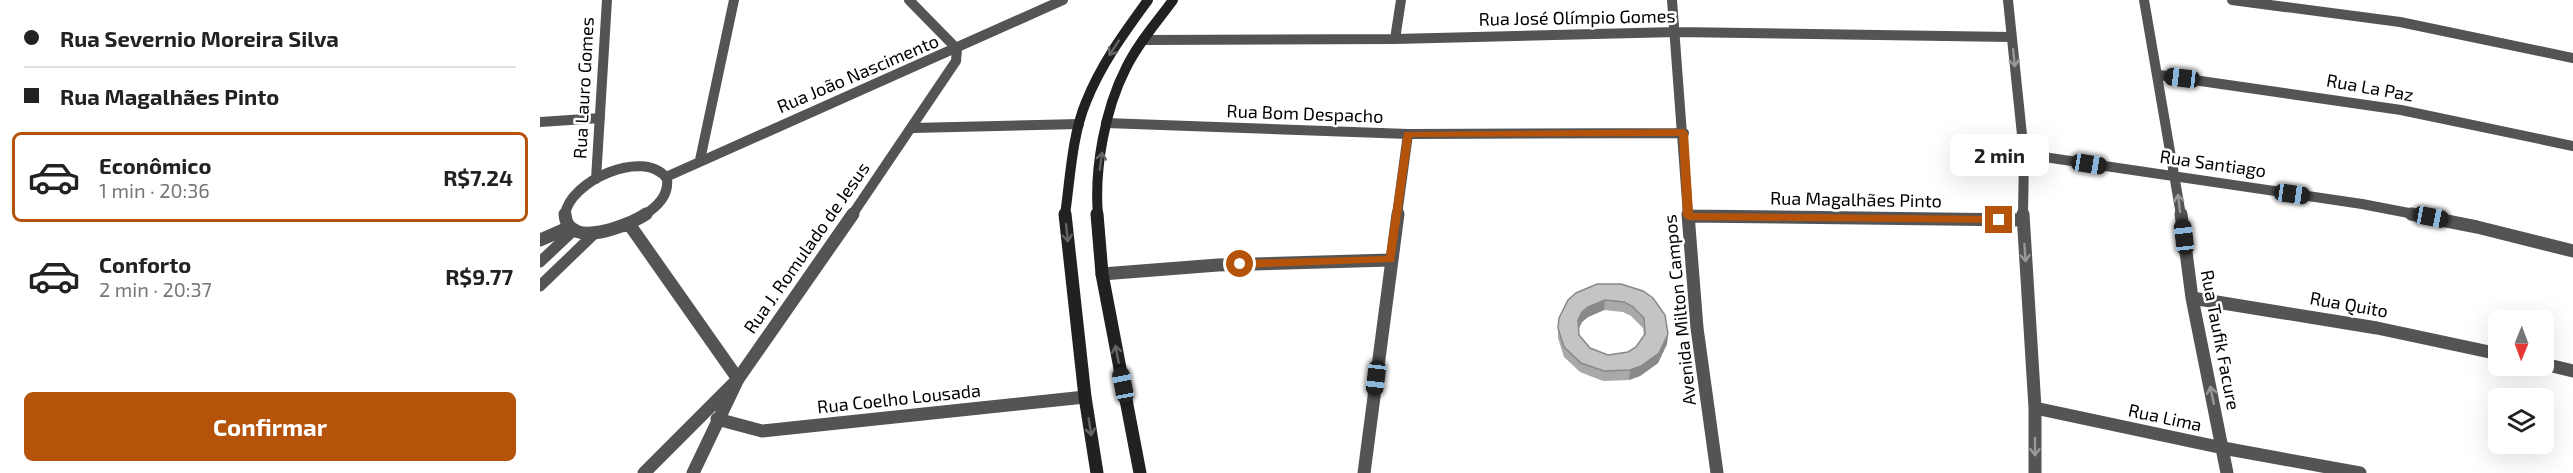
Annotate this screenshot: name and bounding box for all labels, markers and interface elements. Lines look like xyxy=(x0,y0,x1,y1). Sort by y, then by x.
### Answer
street label: Rua José Olímpio Gomes xyxy=(1478,4,1676,30)
street label: Rua Lauro Gomes xyxy=(568,16,598,159)
text: Rua Severnio Moreira Silva xyxy=(60,25,339,51)
street label: Rua João Nascimento xyxy=(774,29,942,117)
one-way arrow xyxy=(1108,39,1120,55)
one-way arrow xyxy=(2008,48,2019,68)
car xyxy=(2163,67,2201,89)
street label: Rua La Paz xyxy=(2325,69,2415,105)
text: Rua Magalhães Pinto xyxy=(60,83,279,109)
street label: Rua Bom Despacho xyxy=(1226,99,1384,127)
callout: 2 min xyxy=(1950,133,2048,175)
text: 2 min xyxy=(1974,143,2025,167)
street label: Rua Santiago xyxy=(2159,145,2268,181)
icon: car xyxy=(27,150,81,204)
one-way arrow xyxy=(1095,151,1106,171)
text: Econômico xyxy=(99,152,211,178)
car xyxy=(2070,152,2108,176)
street label: Rua J. Romulado de Jesus xyxy=(739,157,874,337)
text: R$7.24 xyxy=(443,164,513,190)
text: 1 min · 20:36 xyxy=(99,178,210,202)
car xyxy=(2273,183,2311,205)
street label: Rua Magalhães Pinto xyxy=(1770,187,1942,211)
one-way arrow xyxy=(2174,193,2185,213)
car xyxy=(2412,205,2450,229)
route end xyxy=(1985,206,2012,233)
street label: Avenida Milton Campos xyxy=(1658,214,1700,407)
car xyxy=(2173,218,2195,256)
one-way arrow xyxy=(1062,223,1073,243)
one-way arrow xyxy=(2020,242,2031,262)
icon: car xyxy=(27,249,81,303)
route start xyxy=(1226,250,1253,277)
text: Conforto xyxy=(99,251,191,277)
text: R$9.77 xyxy=(445,263,513,289)
street label: Rua Taufik Facure xyxy=(2197,268,2245,412)
text: 2 min · 20:37 xyxy=(99,277,212,301)
street label: Rua Quito xyxy=(2308,286,2390,322)
north arrow xyxy=(2488,310,2554,376)
map controls xyxy=(2488,310,2554,454)
one-way arrow xyxy=(1111,344,1122,364)
car xyxy=(1365,359,1387,397)
car xyxy=(1111,366,1135,404)
street label: Rua Coelho Lousada xyxy=(816,378,982,418)
one-way arrow xyxy=(2206,386,2217,405)
button: layers xyxy=(2488,388,2554,454)
button: Confirmar xyxy=(24,392,516,461)
street label: Rua Lima xyxy=(2126,399,2204,436)
one-way arrow xyxy=(1084,417,1095,436)
one-way arrow xyxy=(2029,437,2041,457)

